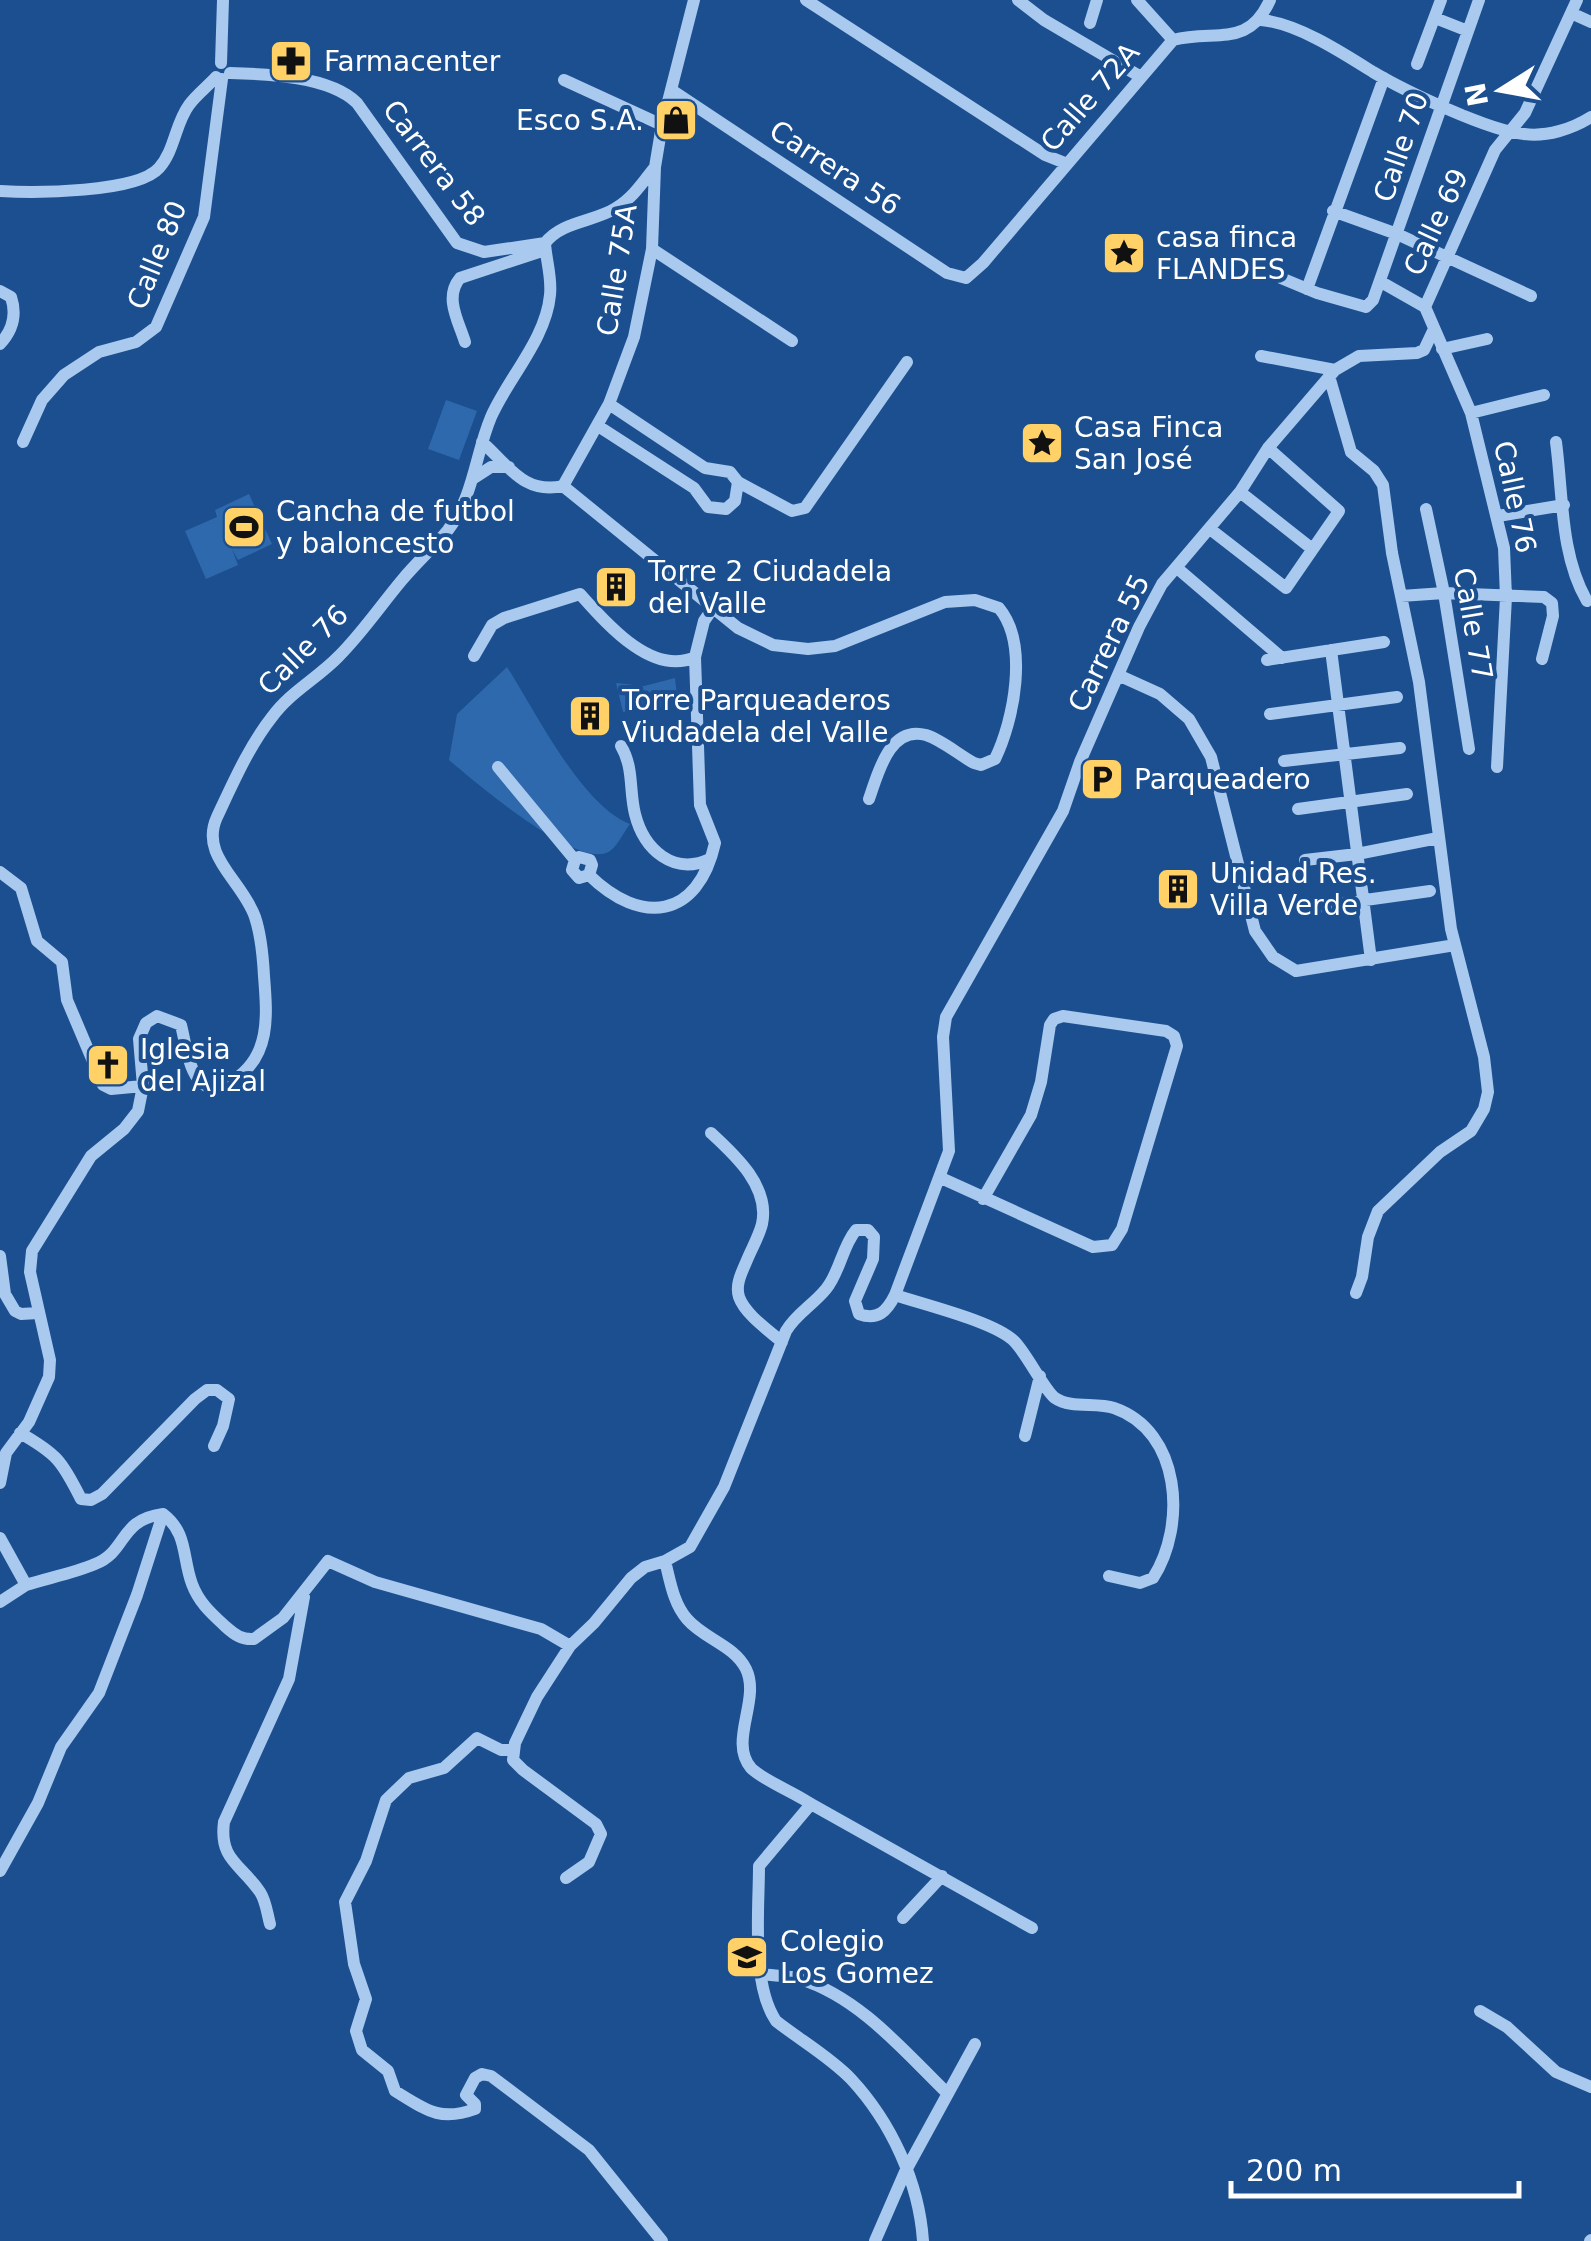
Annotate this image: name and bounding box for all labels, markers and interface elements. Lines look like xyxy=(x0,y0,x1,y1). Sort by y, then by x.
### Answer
street label: Calle 72A xyxy=(1034,36,1146,158)
pharmacy icon: Farmacenter xyxy=(268,38,314,84)
north arrow xyxy=(1451,40,1551,140)
place label: Farmacenter xyxy=(324,45,501,78)
text: N xyxy=(1459,80,1495,109)
street label: Calle 70 xyxy=(1367,88,1435,206)
street label: Carrera 58 xyxy=(376,94,492,232)
shop icon: Esco S.A. xyxy=(653,97,699,143)
place label: Esco S.A. xyxy=(516,104,644,137)
street label: Carrera 56 xyxy=(764,114,906,222)
street label: Calle 69 xyxy=(1397,163,1475,281)
street label: Calle 80 xyxy=(120,196,194,314)
street label: Calle 75A xyxy=(590,202,644,338)
place label: casa finca FLANDES xyxy=(1156,221,1297,286)
place icon: casa finca FLANDES xyxy=(1101,230,1147,276)
place label: Casa Finca San José xyxy=(1074,411,1224,476)
place icon: Casa Finca San José xyxy=(1019,420,1065,466)
street label: Calle 76 xyxy=(1487,438,1543,556)
place label: Cancha de futbol y baloncesto xyxy=(276,495,515,560)
sports icon: Cancha de futbol y baloncesto xyxy=(221,504,267,550)
place label: Torre 2 Ciudadela del Valle xyxy=(647,555,892,620)
building icon: Torre 2 Ciudadela del Valle xyxy=(593,564,639,610)
street label: Calle 77 xyxy=(1447,565,1499,683)
street label: Carrera 55 xyxy=(1061,569,1157,717)
street label: Calle 76 xyxy=(251,598,355,702)
place label: Torre Parqueaderos Viudadela del Valle xyxy=(621,684,891,749)
building icon: Torre Parqueaderos Viudadela del Valle xyxy=(567,693,613,739)
parking icon: Parqueadero xyxy=(1079,756,1125,802)
place label: Parqueadero xyxy=(1134,763,1311,796)
place label: Unidad Res. Villa Verde xyxy=(1210,857,1377,922)
building icon: Unidad Res. Villa Verde xyxy=(1155,866,1201,912)
place label: Iglesia del Ajizal xyxy=(140,1033,266,1098)
church icon: Iglesia del Ajizal xyxy=(85,1042,131,1088)
place label: Colegio Los Gomez xyxy=(780,1925,934,1990)
school or university icon: Colegio Los Gomez xyxy=(724,1934,770,1980)
scale bar xyxy=(1231,2136,1518,2198)
text: 200 m xyxy=(1246,2153,1342,2188)

